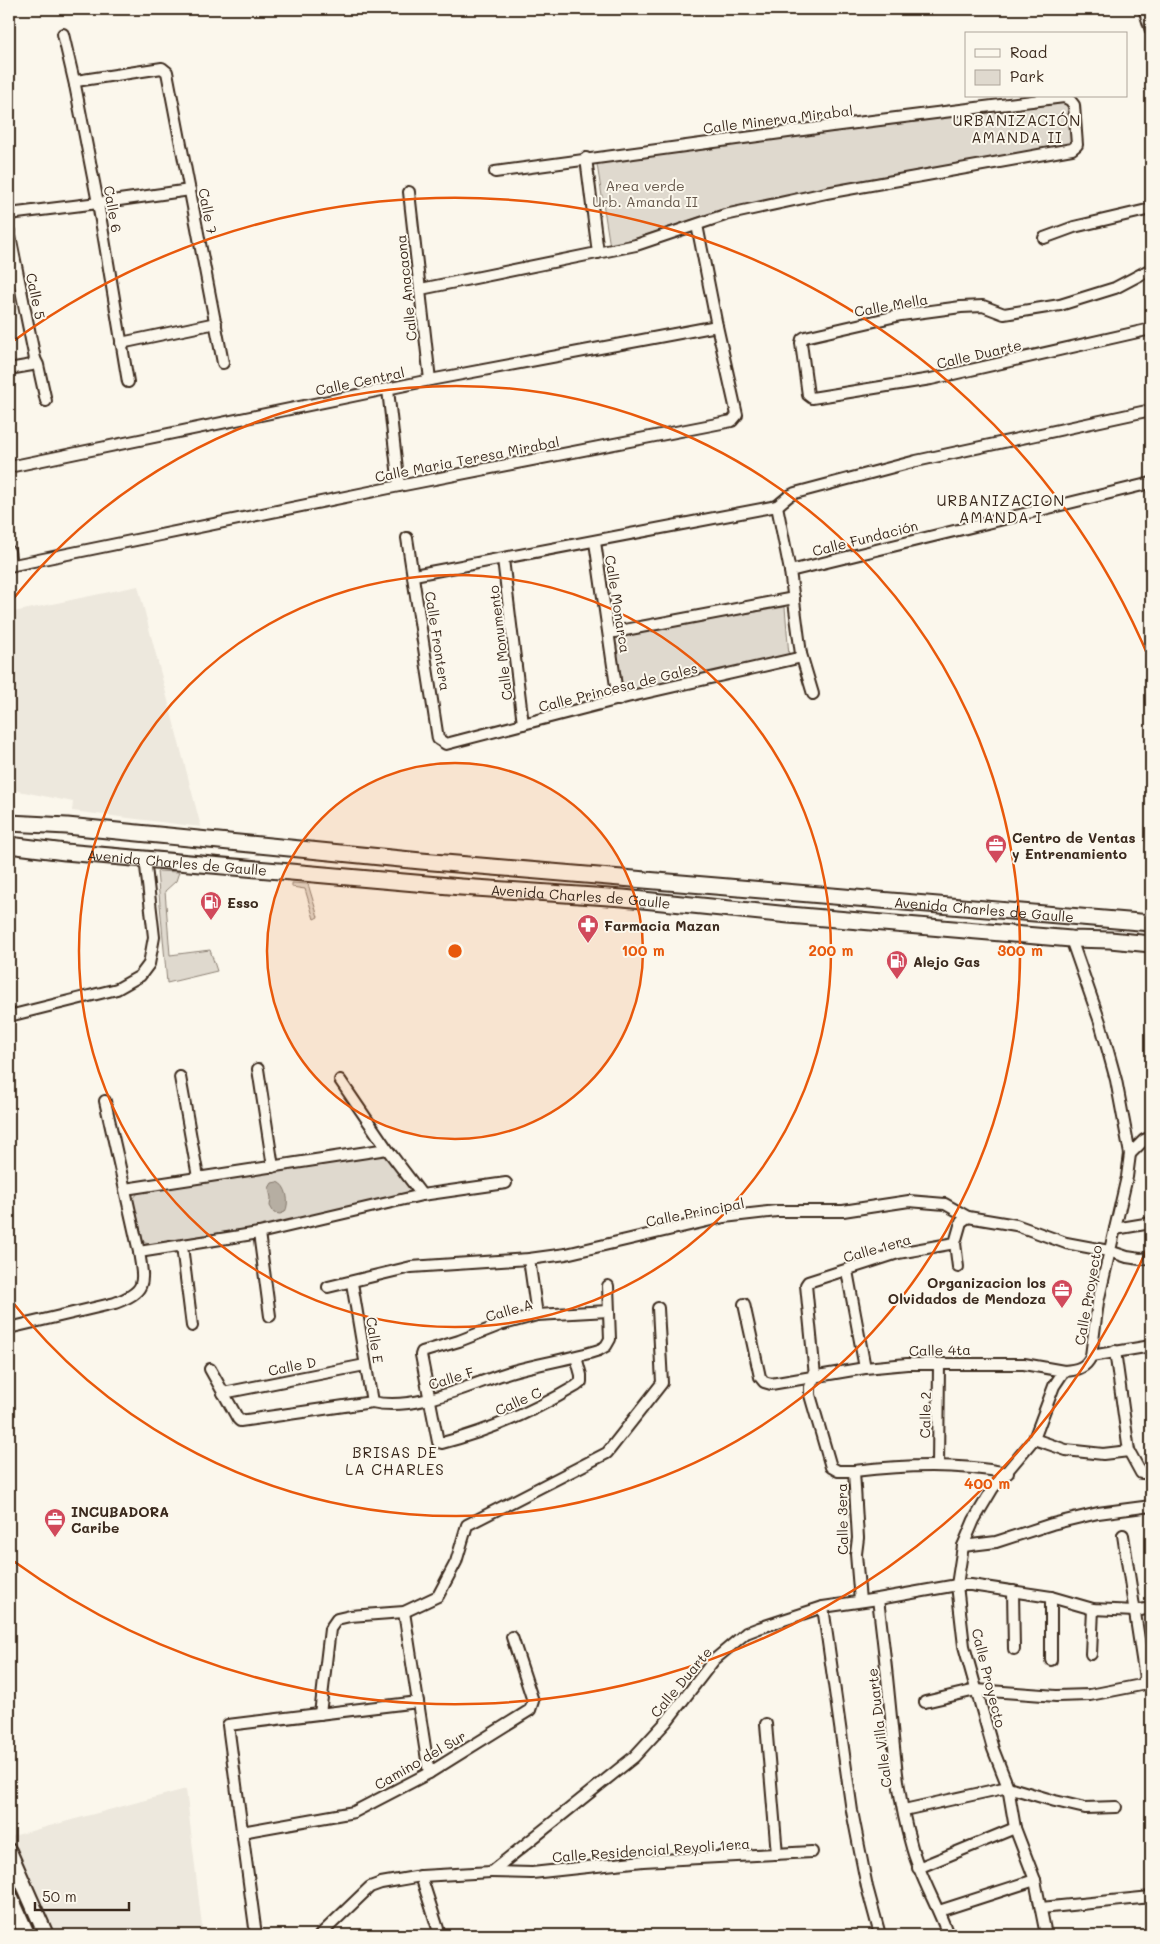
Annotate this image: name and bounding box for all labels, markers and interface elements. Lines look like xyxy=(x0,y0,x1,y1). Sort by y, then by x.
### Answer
legend xyxy=(965,32,1128,98)
text: Road xyxy=(1010,42,1047,62)
text: Park xyxy=(1010,66,1044,86)
street label: Calle Minerva Mirabal xyxy=(702,100,854,138)
district label: URBANIZACIÓN AMANDA II xyxy=(953,110,1081,147)
park label: Area verde Urb. Amanda II xyxy=(592,176,698,211)
street label: Calle 6 xyxy=(100,184,126,234)
street label: Calle 7 xyxy=(194,186,222,236)
street label: Calle Anacaona xyxy=(391,234,421,342)
street label: Calle 5 xyxy=(22,271,50,321)
street label: Calle Mella xyxy=(853,289,929,321)
street label: Calle Duarte xyxy=(935,335,1023,373)
street label: Calle Central xyxy=(314,362,406,400)
street label: Calle Maria Teresa Mirabal xyxy=(373,432,561,486)
district label: URBANIZACION AMANDA I xyxy=(937,490,1065,527)
street label: Calle Fundación xyxy=(810,516,920,560)
street label: Calle Monarca xyxy=(601,554,635,654)
street label: Calle Monumento xyxy=(484,584,516,702)
street label: Calle Frontera xyxy=(421,590,455,692)
street label: Calle Princesa de Gales xyxy=(536,658,700,716)
place label: Centro de Ventas y Entrenamiento xyxy=(1012,828,1136,863)
office icon: Centro de Ventas y Entrenamiento xyxy=(984,833,1008,864)
street label: Avenida Charles de Gaulle xyxy=(87,845,268,879)
street label: Avenida Charles de Gaulle xyxy=(490,880,671,912)
fuel station icon: Esso xyxy=(199,890,223,921)
street label: Avenida Charles de Gaulle xyxy=(894,892,1075,926)
place label: Esso xyxy=(227,893,259,912)
pharmacy icon: Farmacia Mazan xyxy=(576,913,600,944)
place label: Farmacia Mazan xyxy=(604,916,720,935)
text: 100 m xyxy=(621,940,665,960)
text: 200 m xyxy=(809,940,854,960)
text: 300 m xyxy=(997,940,1043,960)
centre of rings xyxy=(446,942,464,960)
fuel station icon: Alejo Gas xyxy=(885,949,909,980)
place label: Alejo Gas xyxy=(913,952,980,971)
street label: Calle Principal xyxy=(644,1193,746,1231)
street label: Calle 1era xyxy=(841,1229,913,1267)
street label: Calle Proyecto xyxy=(1070,1243,1106,1347)
place label: Organizacion los Olvidados de Mendoza xyxy=(888,1273,1046,1308)
office icon: Organizacion los Olvidados de Mendoza xyxy=(1050,1278,1074,1309)
street label: Calle A xyxy=(483,1294,535,1326)
street label: Calle E xyxy=(362,1315,388,1365)
street label: Calle 4ta xyxy=(909,1340,971,1360)
street label: Calle D xyxy=(266,1352,318,1380)
street label: Calle F xyxy=(426,1362,476,1394)
street label: Calle C xyxy=(492,1382,544,1420)
street label: Calle 2 xyxy=(915,1391,935,1439)
district label: BRISAS DE LA CHARLES xyxy=(345,1442,445,1479)
text: 400 m xyxy=(964,1473,1010,1493)
street label: Calle 3era xyxy=(832,1483,852,1555)
place label: INCUBADORA Caribe xyxy=(71,1502,169,1537)
office icon: INCUBADORA Caribe xyxy=(43,1507,67,1538)
street label: Calle Proyecto xyxy=(968,1626,1010,1730)
street label: Calle Duarte xyxy=(646,1643,716,1721)
street label: Calle Villa Duarte xyxy=(862,1667,896,1789)
street label: Camino del Sur xyxy=(371,1726,469,1794)
street label: Calle Residencial Reyoli 1era xyxy=(551,1834,751,1866)
scale bar xyxy=(35,1879,129,1911)
text: 50 m xyxy=(42,1886,77,1906)

